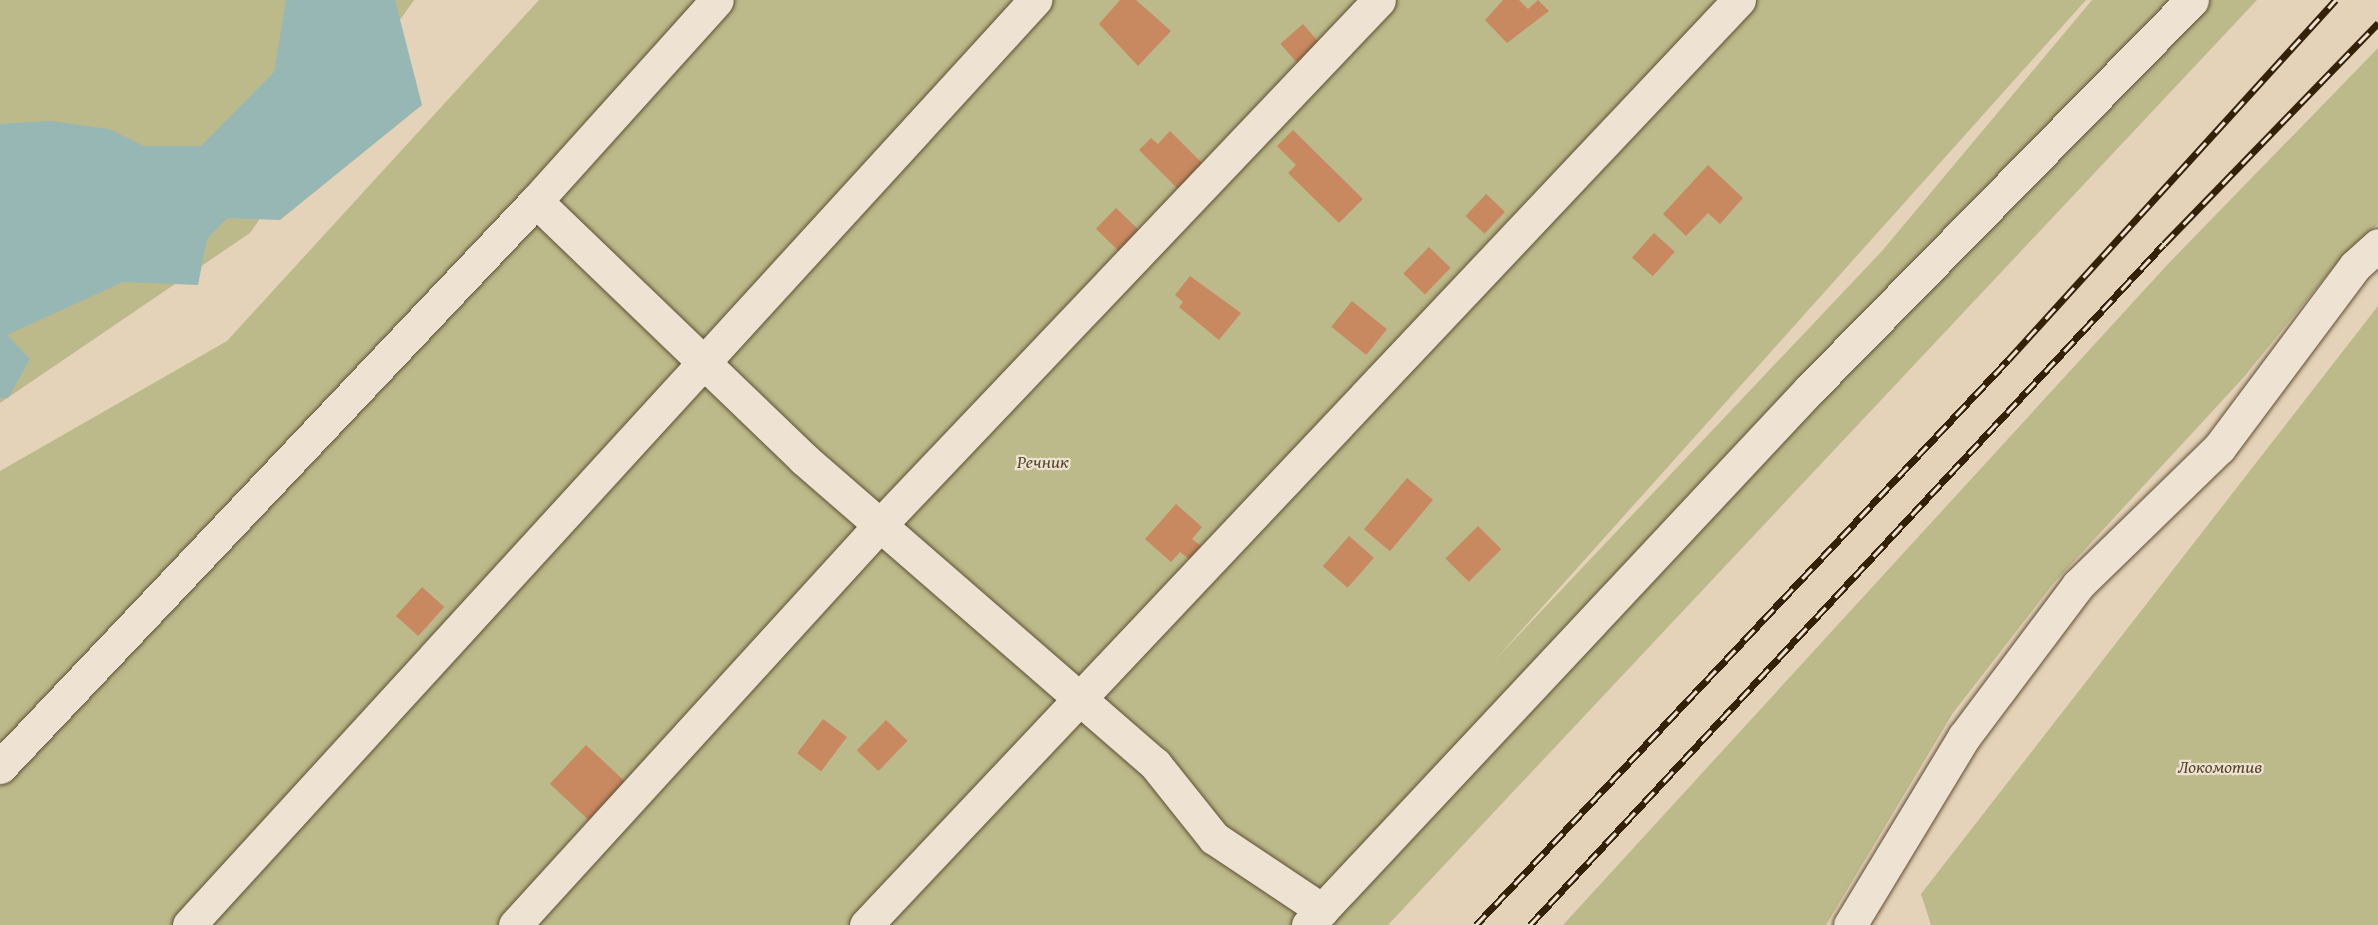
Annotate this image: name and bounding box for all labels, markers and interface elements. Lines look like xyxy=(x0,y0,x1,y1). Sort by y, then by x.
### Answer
park label: Речник xyxy=(1017,451,1069,473)
park label: Локомотив xyxy=(2178,756,2262,778)

